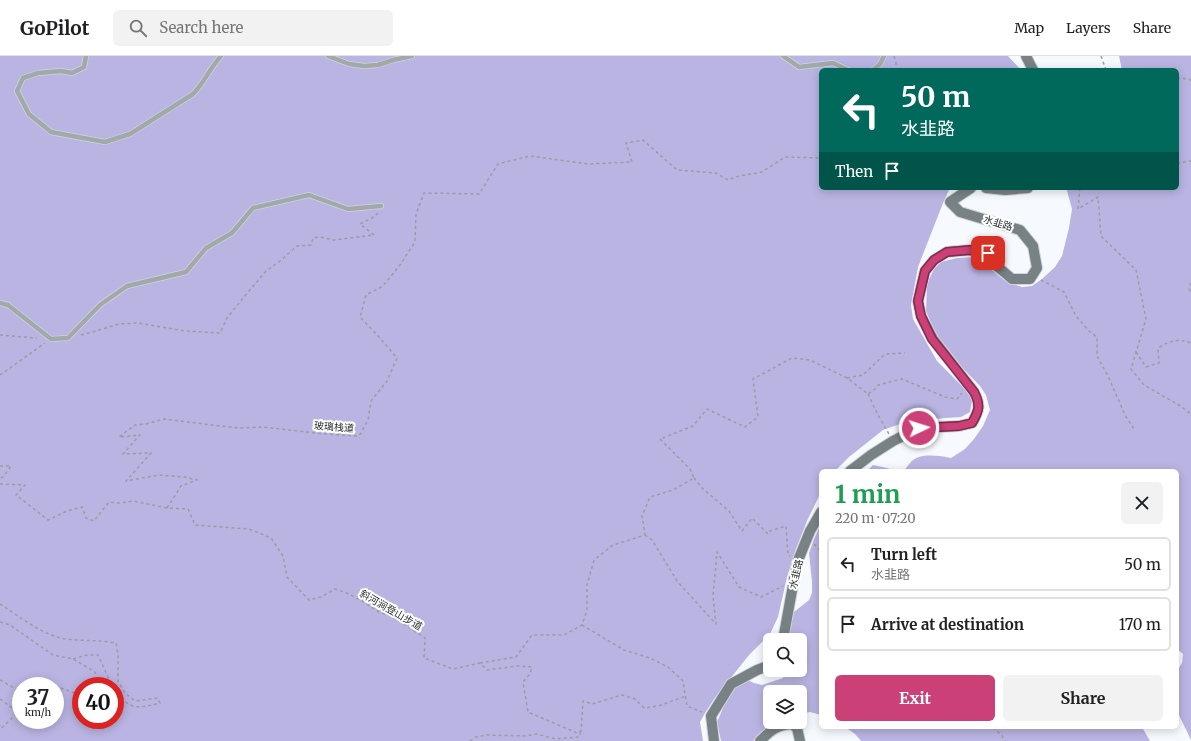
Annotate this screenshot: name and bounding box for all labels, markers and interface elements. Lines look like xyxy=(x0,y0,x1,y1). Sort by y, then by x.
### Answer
search box xyxy=(113,10,393,46)
text: GoPilot xyxy=(20,16,89,40)
icon: search xyxy=(127,17,149,39)
text: Search here xyxy=(159,18,243,37)
text: Map xyxy=(1014,19,1044,37)
text: Layers xyxy=(1066,19,1111,37)
text: Share xyxy=(1133,19,1171,37)
text: 50 m xyxy=(901,79,970,115)
icon: left xyxy=(835,84,887,136)
text: 水韭路 xyxy=(901,117,955,140)
icon: arrive xyxy=(881,160,903,182)
text: Then xyxy=(835,162,873,181)
street label: 水韭路 xyxy=(982,212,1014,234)
pin xyxy=(971,236,1005,270)
icon: arrive xyxy=(977,242,999,264)
position arrow xyxy=(898,407,940,449)
street label: 玻璃栈道 xyxy=(314,419,354,435)
text: 1 min xyxy=(835,479,900,510)
button: close xyxy=(1121,482,1163,524)
text: 220 m · 07:20 xyxy=(835,510,916,527)
text: Turn left xyxy=(871,545,937,564)
icon: left xyxy=(837,553,859,575)
text: 50 m xyxy=(1124,555,1161,574)
street label: 水韭路 xyxy=(786,558,806,590)
text: 水韭路 xyxy=(871,566,910,583)
street label: 斜河涧登山步道 xyxy=(357,587,425,633)
icon: arrive xyxy=(837,613,859,635)
text: Arrive at destination xyxy=(871,615,1024,634)
text: 170 m xyxy=(1119,615,1161,634)
map controls xyxy=(763,633,807,729)
button: search xyxy=(763,633,807,677)
button: Exit xyxy=(835,675,995,721)
button: Share xyxy=(1003,675,1163,721)
speed limit sign: 40 xyxy=(72,677,124,729)
text: 37 xyxy=(27,685,49,710)
button: layers xyxy=(763,685,807,729)
text: km/h xyxy=(25,706,51,719)

